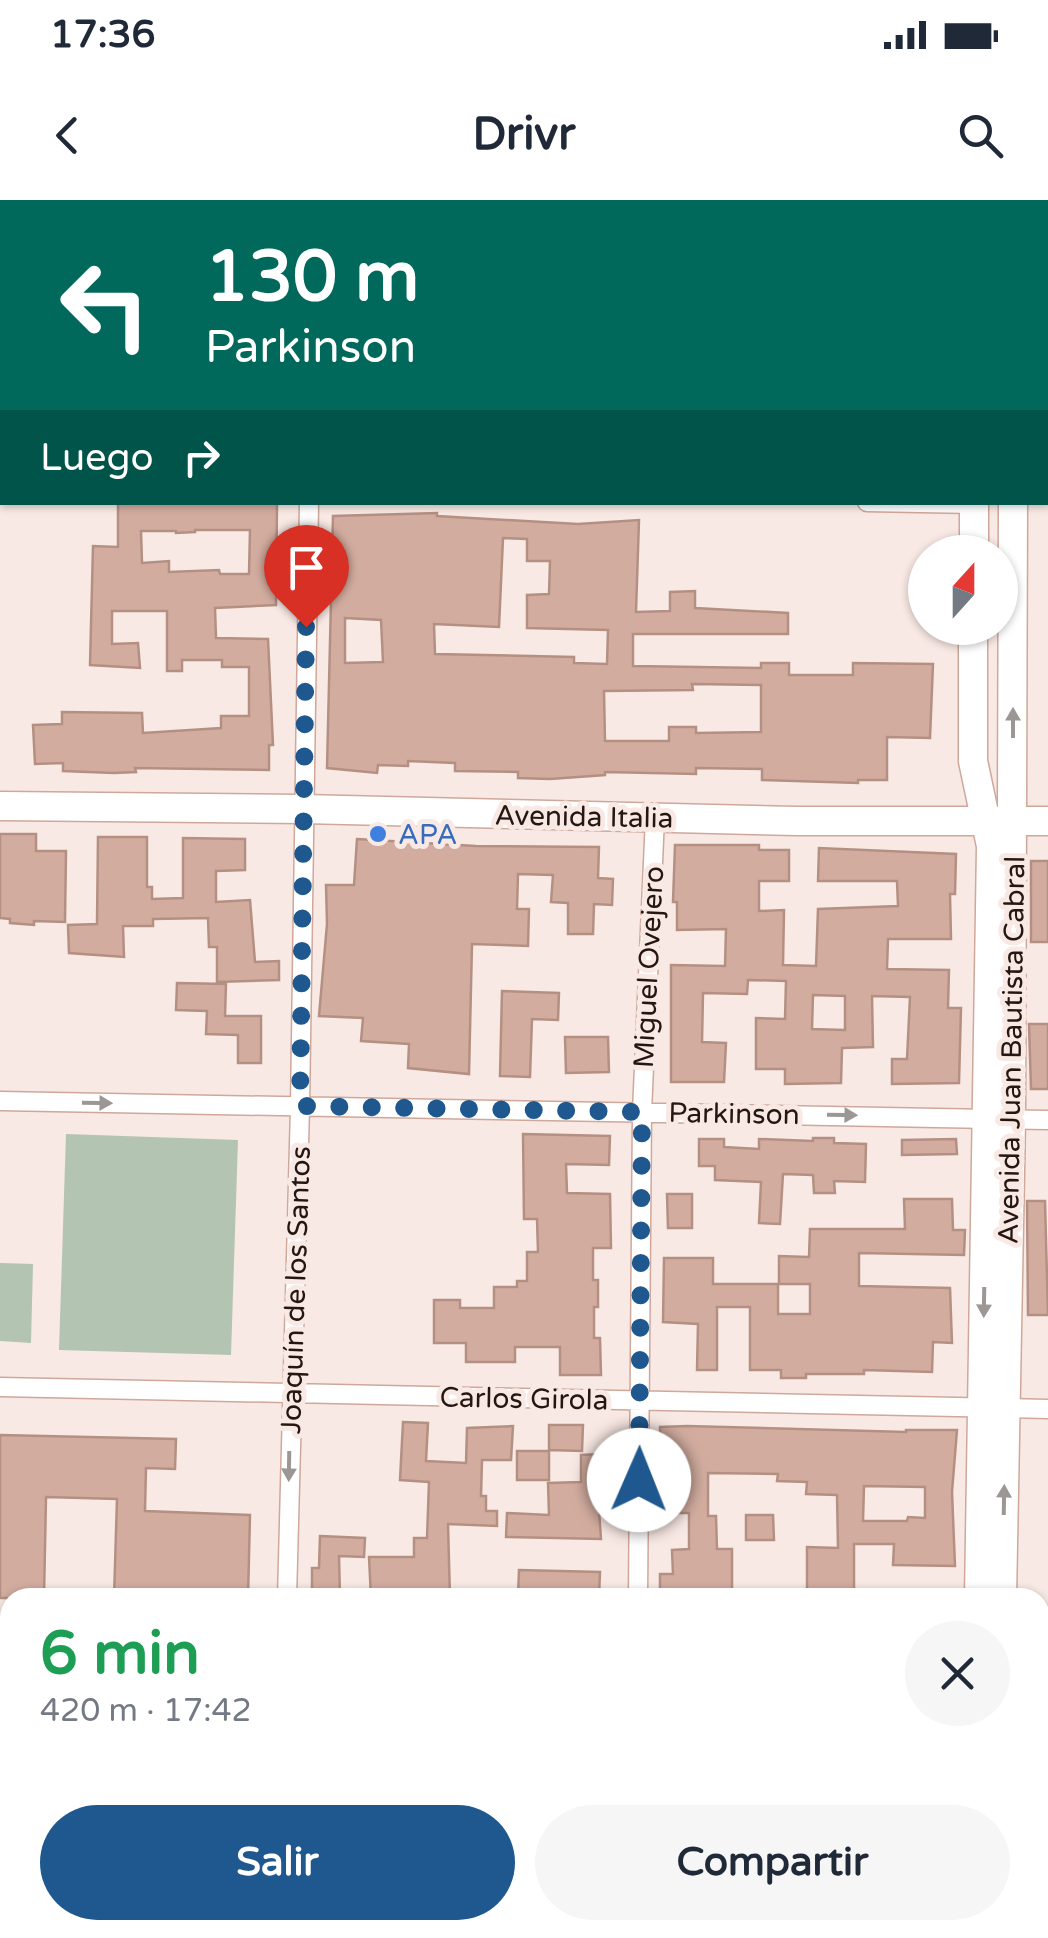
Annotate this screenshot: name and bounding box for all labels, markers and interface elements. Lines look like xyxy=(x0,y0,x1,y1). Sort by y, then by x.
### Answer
text: 17:36 xyxy=(50,12,155,58)
icon: back xyxy=(40,108,95,163)
text: Drivr xyxy=(473,108,575,162)
icon: search xyxy=(953,108,1008,163)
text: 130 m xyxy=(205,236,419,320)
icon: left xyxy=(40,240,170,370)
text: Parkinson xyxy=(205,321,416,375)
icon: right xyxy=(174,430,229,485)
text: Luego xyxy=(40,435,154,481)
pin xyxy=(264,525,349,628)
north arrow xyxy=(908,535,1018,645)
map controls xyxy=(908,535,1018,645)
icon: arrive xyxy=(279,540,334,595)
one-way arrow xyxy=(1005,707,1021,739)
street label: Avenida Italia xyxy=(494,798,674,836)
place label: APA xyxy=(398,818,457,852)
marker: APA xyxy=(367,823,389,845)
street label: Avenida Juan Bautista Cabral xyxy=(992,856,1032,1244)
street label: Miguel Ovejero xyxy=(627,865,671,1069)
one-way arrow xyxy=(82,1095,114,1111)
street label: Parkinson xyxy=(668,1096,800,1132)
one-way arrow xyxy=(827,1107,859,1123)
street label: Joaquín de los Santos xyxy=(274,1146,318,1435)
one-way arrow xyxy=(976,1287,992,1319)
street label: Carlos Girola xyxy=(439,1381,609,1417)
position arrow xyxy=(587,1428,691,1532)
one-way arrow xyxy=(281,1451,297,1483)
one-way arrow xyxy=(997,1484,1013,1516)
text: 6 min xyxy=(40,1618,200,1690)
button: close xyxy=(905,1621,1010,1726)
text: 420 m · 17:42 xyxy=(40,1692,252,1730)
button: Salir xyxy=(40,1805,515,1920)
button: Compartir xyxy=(535,1805,1010,1920)

